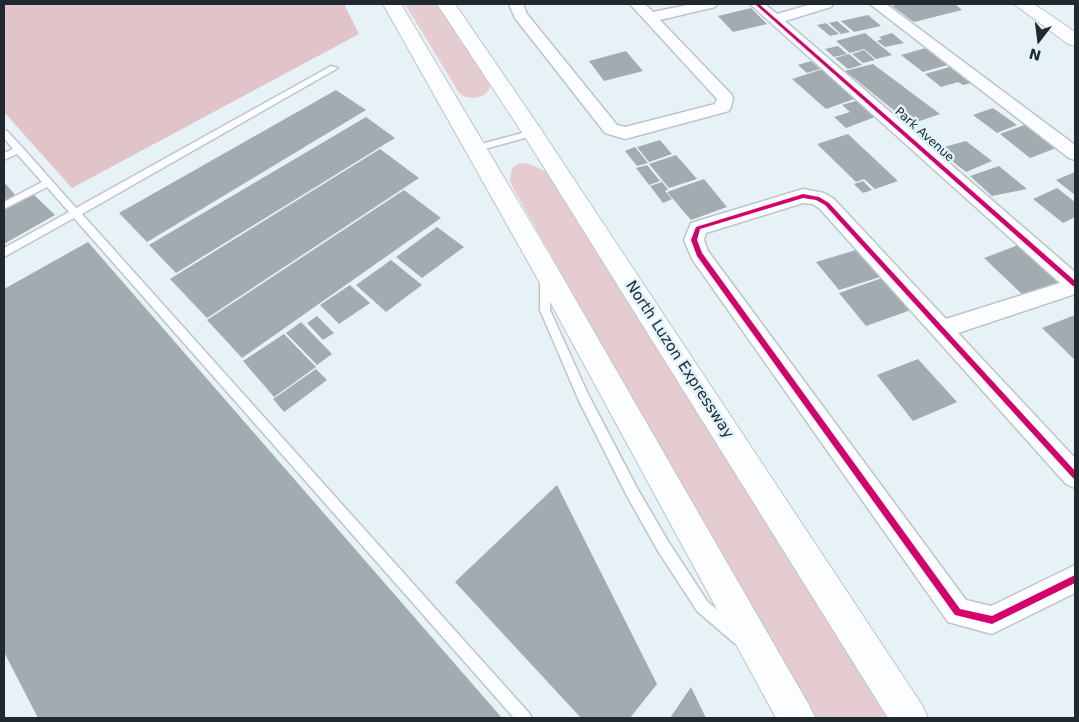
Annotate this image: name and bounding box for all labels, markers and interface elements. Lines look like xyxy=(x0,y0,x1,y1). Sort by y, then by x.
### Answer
north arrow xyxy=(1014,15,1064,65)
text: N xyxy=(1027,45,1043,64)
street label: Park Avenue xyxy=(892,105,956,165)
street label: North Luzon Expressway xyxy=(621,278,737,442)

